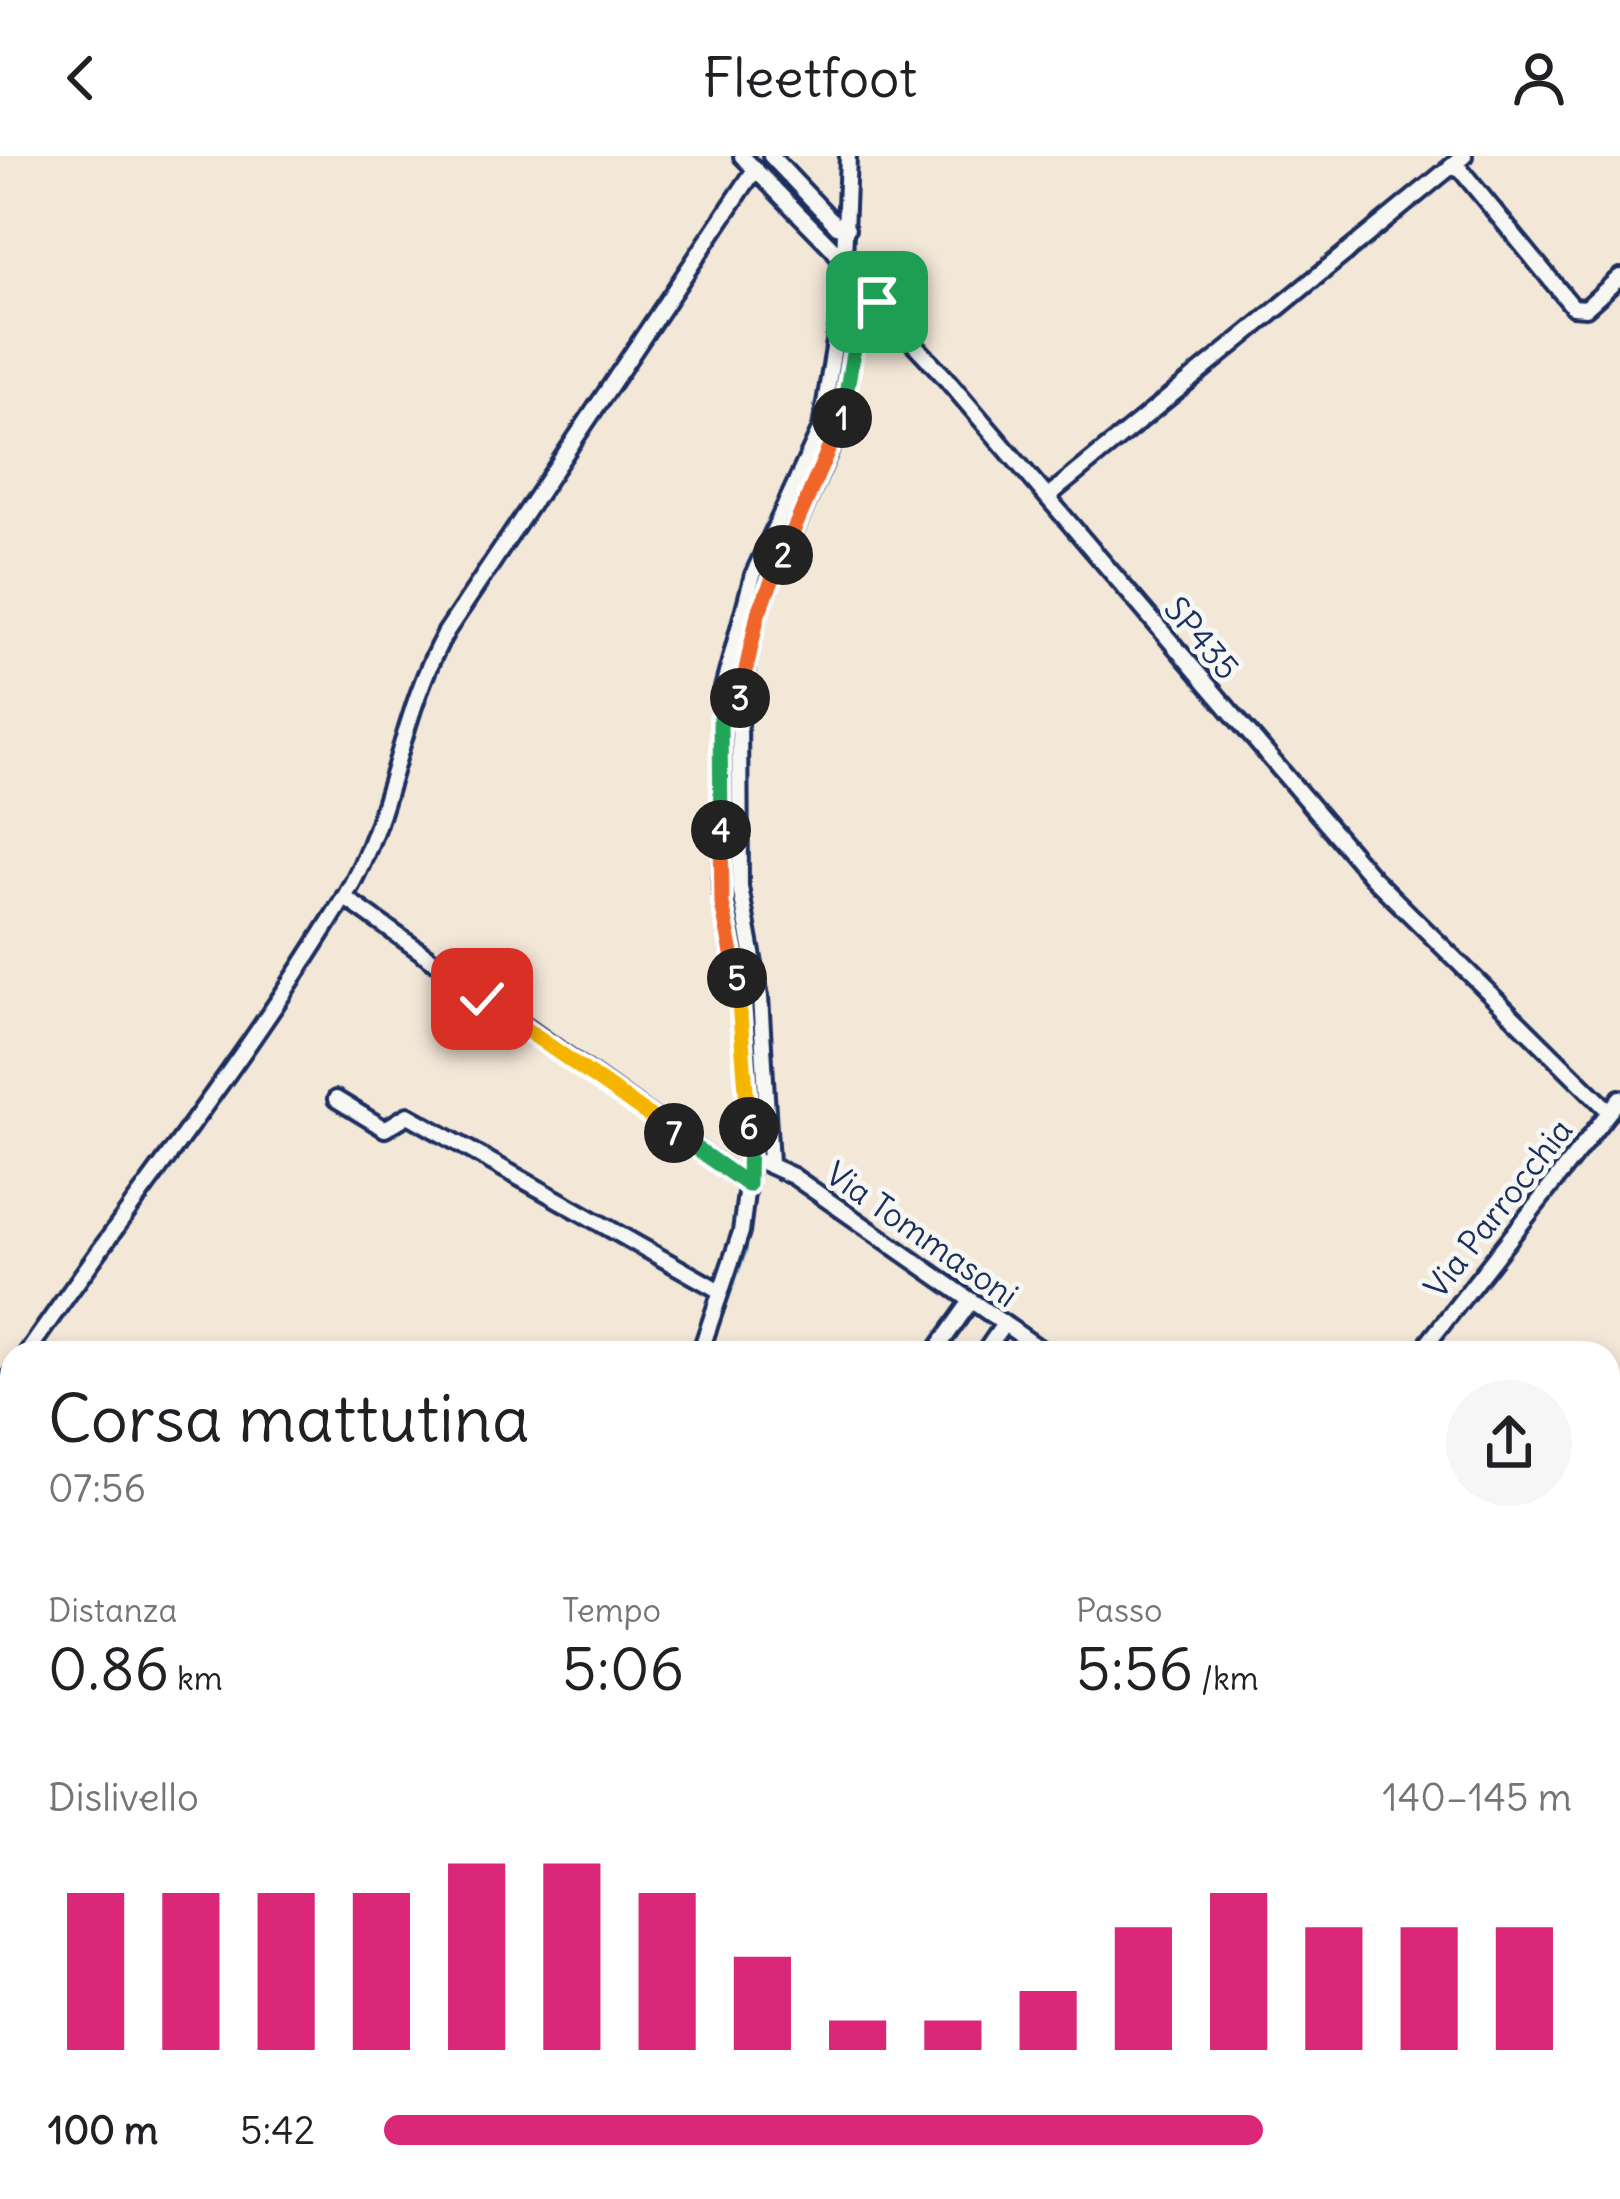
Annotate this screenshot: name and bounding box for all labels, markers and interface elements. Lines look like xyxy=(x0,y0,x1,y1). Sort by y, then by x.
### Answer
text: Fleetfoot xyxy=(703,44,917,112)
icon: back xyxy=(48,45,114,111)
icon: person xyxy=(1506,45,1572,111)
pin xyxy=(826,251,928,353)
icon: arrive xyxy=(844,269,910,335)
pin: 1 xyxy=(812,388,872,448)
text: 1 xyxy=(835,397,849,439)
pin: 2 xyxy=(753,525,813,585)
text: 2 xyxy=(774,534,792,576)
street label: SP435 xyxy=(1155,588,1249,688)
pin: 3 xyxy=(710,668,770,728)
text: 3 xyxy=(731,677,749,719)
pin: 4 xyxy=(691,800,751,860)
text: 4 xyxy=(711,809,731,851)
pin xyxy=(431,948,533,1050)
pin: 5 xyxy=(707,948,767,1008)
text: 5 xyxy=(728,957,746,999)
icon: check xyxy=(449,966,515,1032)
pin: 6 xyxy=(719,1097,779,1157)
pin: 7 xyxy=(644,1103,704,1163)
text: 6 xyxy=(739,1106,759,1148)
street label: Via Parrocchia xyxy=(1415,1110,1581,1306)
text: 7 xyxy=(666,1112,682,1154)
street label: Via Tommasoni xyxy=(818,1152,1026,1316)
text: Corsa mattutina xyxy=(48,1377,530,1460)
button: share xyxy=(1446,1380,1572,1506)
text: 07:56 xyxy=(48,1464,146,1513)
text: Distanza xyxy=(48,1589,177,1631)
text: Tempo xyxy=(562,1589,661,1631)
text: Passo xyxy=(1076,1589,1162,1631)
text: 0.86 xyxy=(48,1631,169,1706)
text: 5:06 xyxy=(562,1631,684,1706)
text: 5:56 xyxy=(1076,1631,1193,1706)
text: km xyxy=(169,1657,223,1699)
text: /km xyxy=(1193,1657,1259,1699)
text: Dislivello xyxy=(48,1773,199,1822)
text: 140–145 m xyxy=(1382,1773,1572,1822)
text: 100 m xyxy=(48,2106,158,2155)
text: 5:42 xyxy=(240,2106,315,2155)

